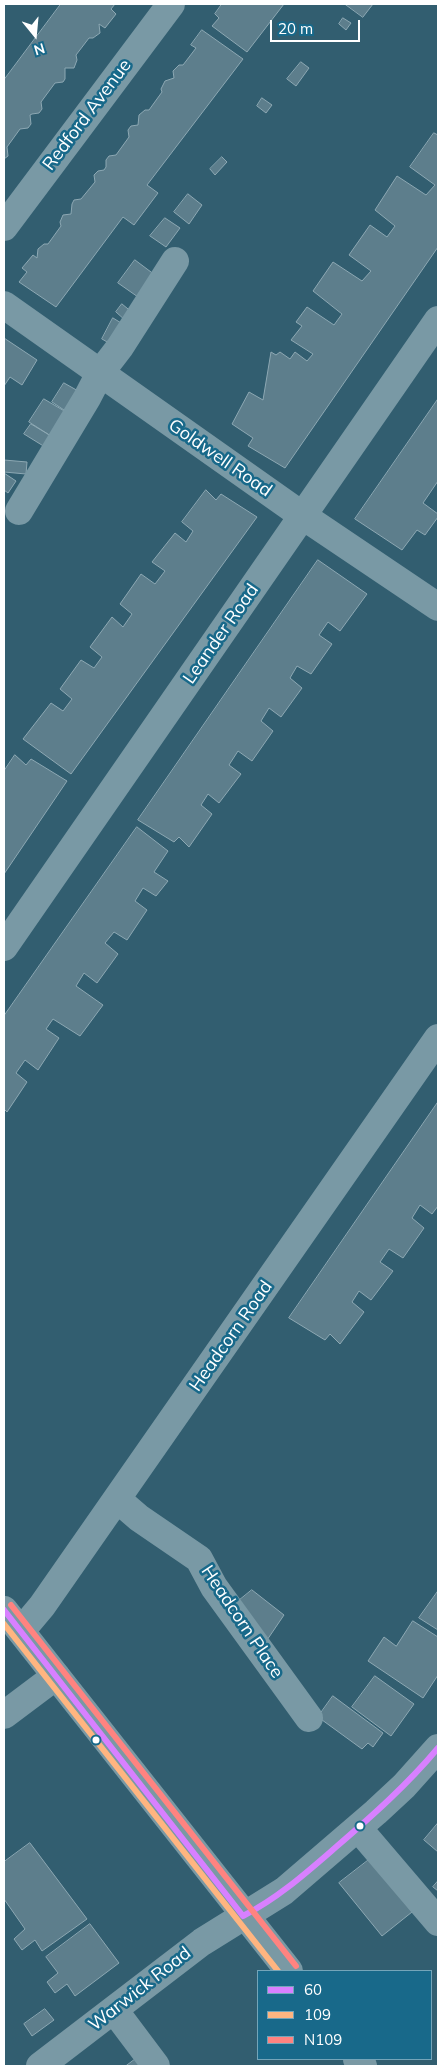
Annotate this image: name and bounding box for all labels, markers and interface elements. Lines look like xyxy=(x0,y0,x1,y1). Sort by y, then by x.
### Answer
north arrow xyxy=(10,10,60,60)
scale bar xyxy=(272,10,362,42)
text: 20 m xyxy=(278,19,313,38)
text: N xyxy=(32,39,47,59)
street label: Redford Avenue xyxy=(38,55,136,175)
street label: Goldwell Road xyxy=(164,414,276,502)
street label: Leander Road xyxy=(179,580,263,688)
street label: Headcorn Road xyxy=(185,1277,277,1395)
street label: Headcorn Place xyxy=(196,1562,288,1682)
unlabelled marker xyxy=(91,1735,101,1745)
unlabelled marker xyxy=(355,1821,365,1831)
street label: Warwick Road xyxy=(85,1942,195,2036)
legend xyxy=(257,1970,432,2060)
text: 60 xyxy=(304,1980,322,1999)
text: 109 xyxy=(304,2005,331,2024)
text: N109 xyxy=(304,2030,342,2049)

